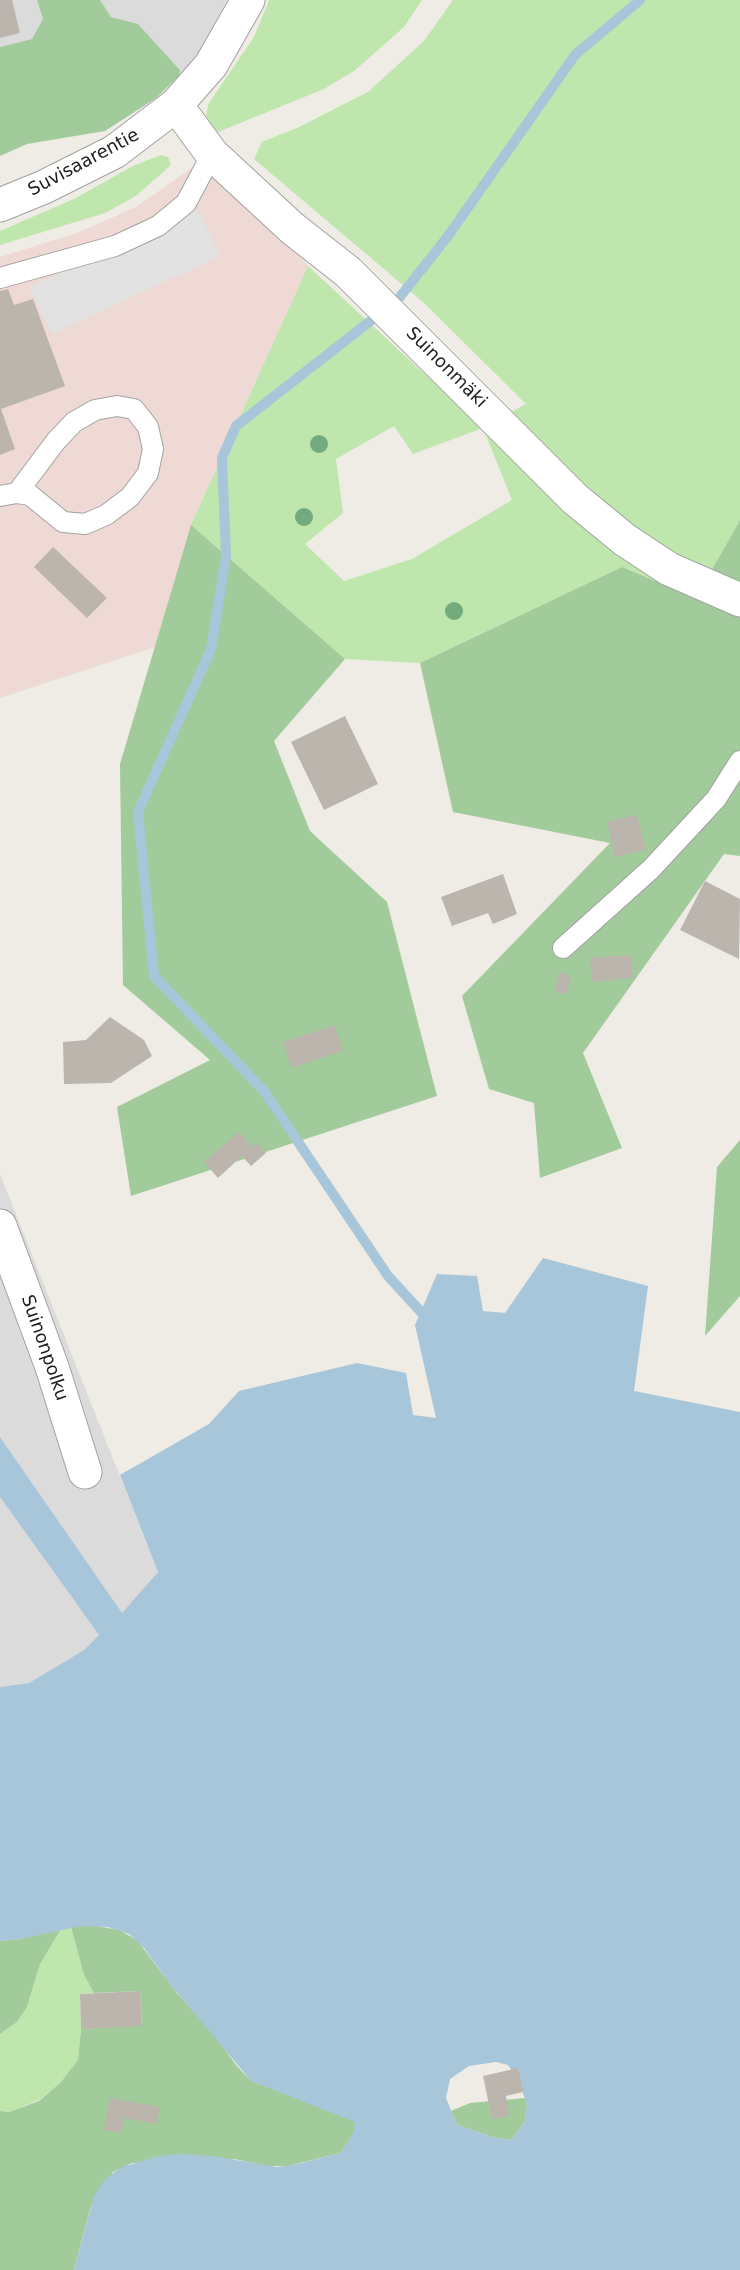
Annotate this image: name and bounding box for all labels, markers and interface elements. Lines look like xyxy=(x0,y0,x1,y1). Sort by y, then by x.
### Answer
street label: Suvisaarentie xyxy=(25,125,143,201)
street label: Suinonmäki xyxy=(401,323,491,413)
street label: Suinonpolku xyxy=(16,1292,72,1404)

